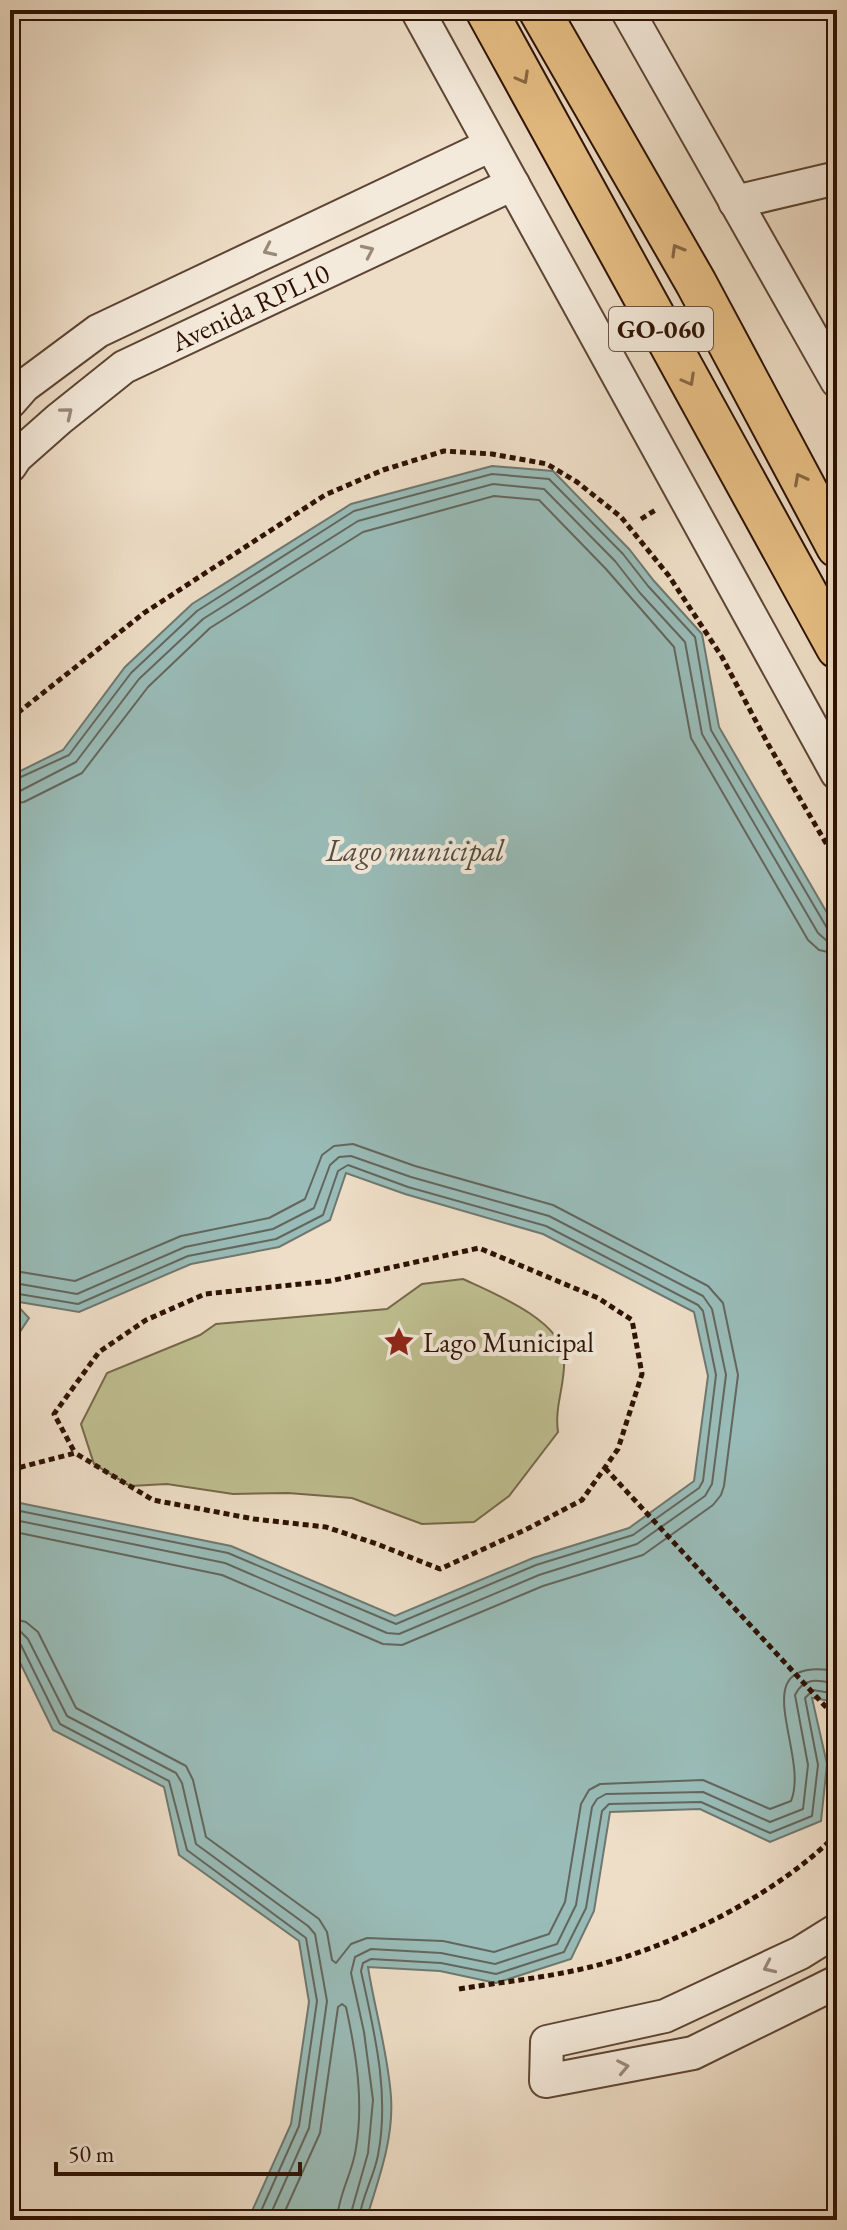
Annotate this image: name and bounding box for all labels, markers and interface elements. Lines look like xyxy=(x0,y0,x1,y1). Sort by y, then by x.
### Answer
one-way arrow xyxy=(514,70,529,85)
one-way arrow xyxy=(263,240,277,256)
one-way arrow xyxy=(671,244,687,259)
one-way arrow xyxy=(360,245,375,261)
street label: Avenida RPL10 xyxy=(164,255,335,360)
road number: GO-060 xyxy=(609,307,713,351)
one-way arrow xyxy=(680,371,695,386)
one-way arrow xyxy=(58,408,72,423)
one-way arrow xyxy=(795,472,810,487)
water label: Lago municipal xyxy=(325,831,506,870)
place label: Lago Municipal xyxy=(423,1324,594,1360)
place icon: Lago Municipal xyxy=(382,1325,416,1359)
one-way arrow xyxy=(763,1958,777,1974)
one-way arrow xyxy=(616,2059,629,2076)
scale bar xyxy=(56,2126,300,2176)
text: 50 m xyxy=(68,2138,115,2169)

